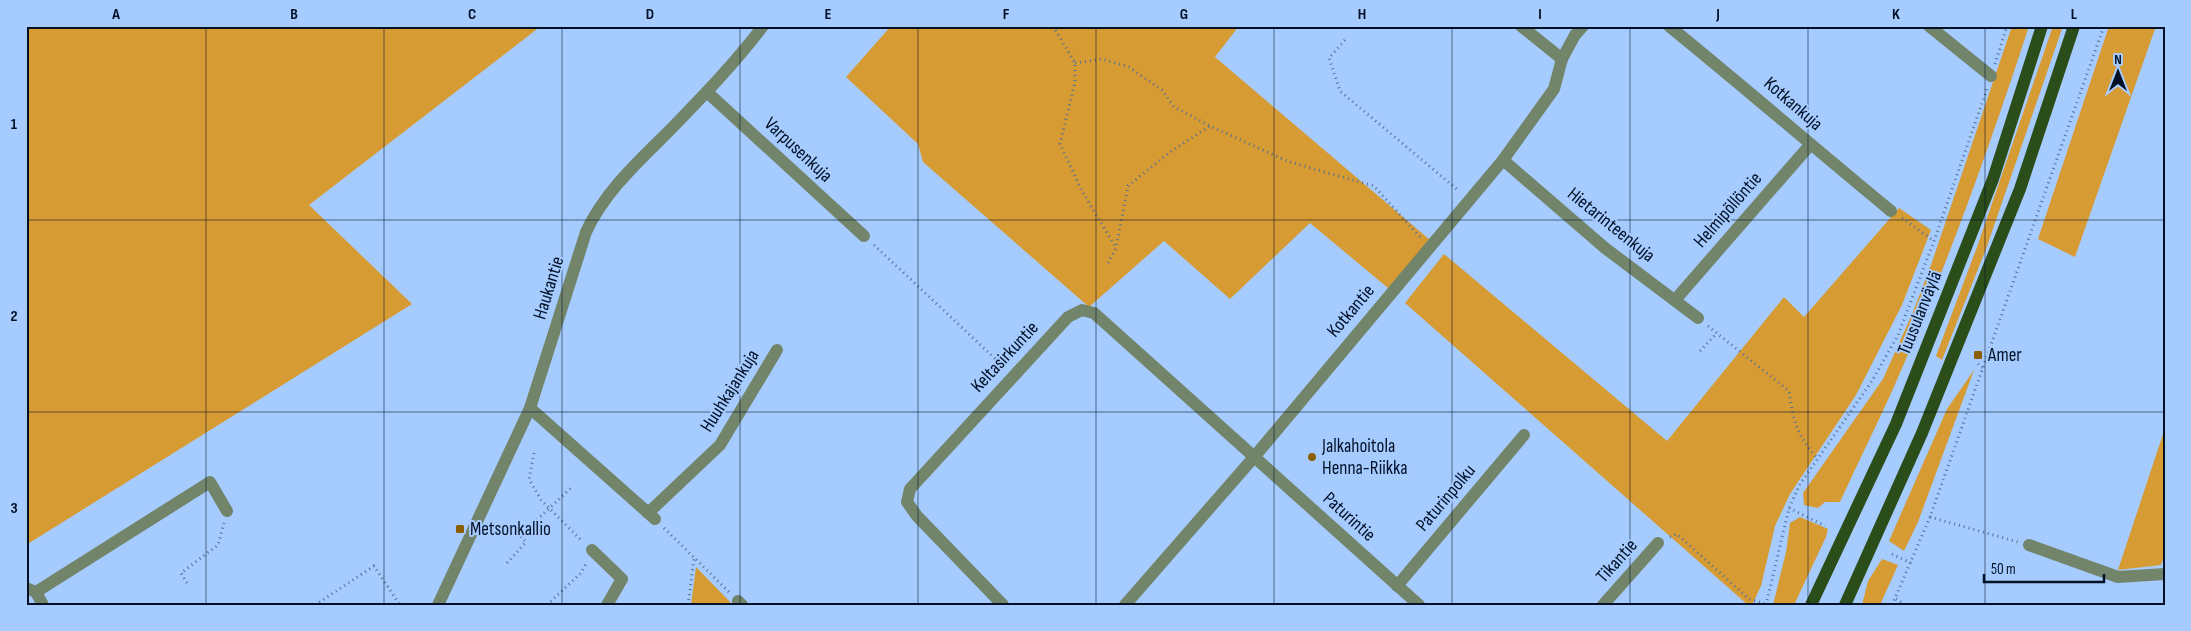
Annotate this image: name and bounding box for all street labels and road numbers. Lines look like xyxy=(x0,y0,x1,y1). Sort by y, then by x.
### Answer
street label: Kotkankuja xyxy=(1759,72,1827,136)
street label: Varpusenkuja xyxy=(759,113,837,187)
street label: Helmipöllöntie xyxy=(1689,168,1767,252)
street label: Hietarinteenkuja xyxy=(1563,183,1659,267)
street label: Haukantie xyxy=(529,254,569,322)
street label: Tuusulanväylä xyxy=(1893,268,1947,358)
street label: Kotkantie xyxy=(1322,280,1380,342)
street label: Keltasirkuntie xyxy=(966,317,1044,397)
street label: Huuhkajankuja xyxy=(696,345,764,437)
street label: Paturinpolku xyxy=(1411,460,1481,536)
street label: Paturintie xyxy=(1318,487,1380,547)
street label: Tikantie xyxy=(1591,534,1643,588)

